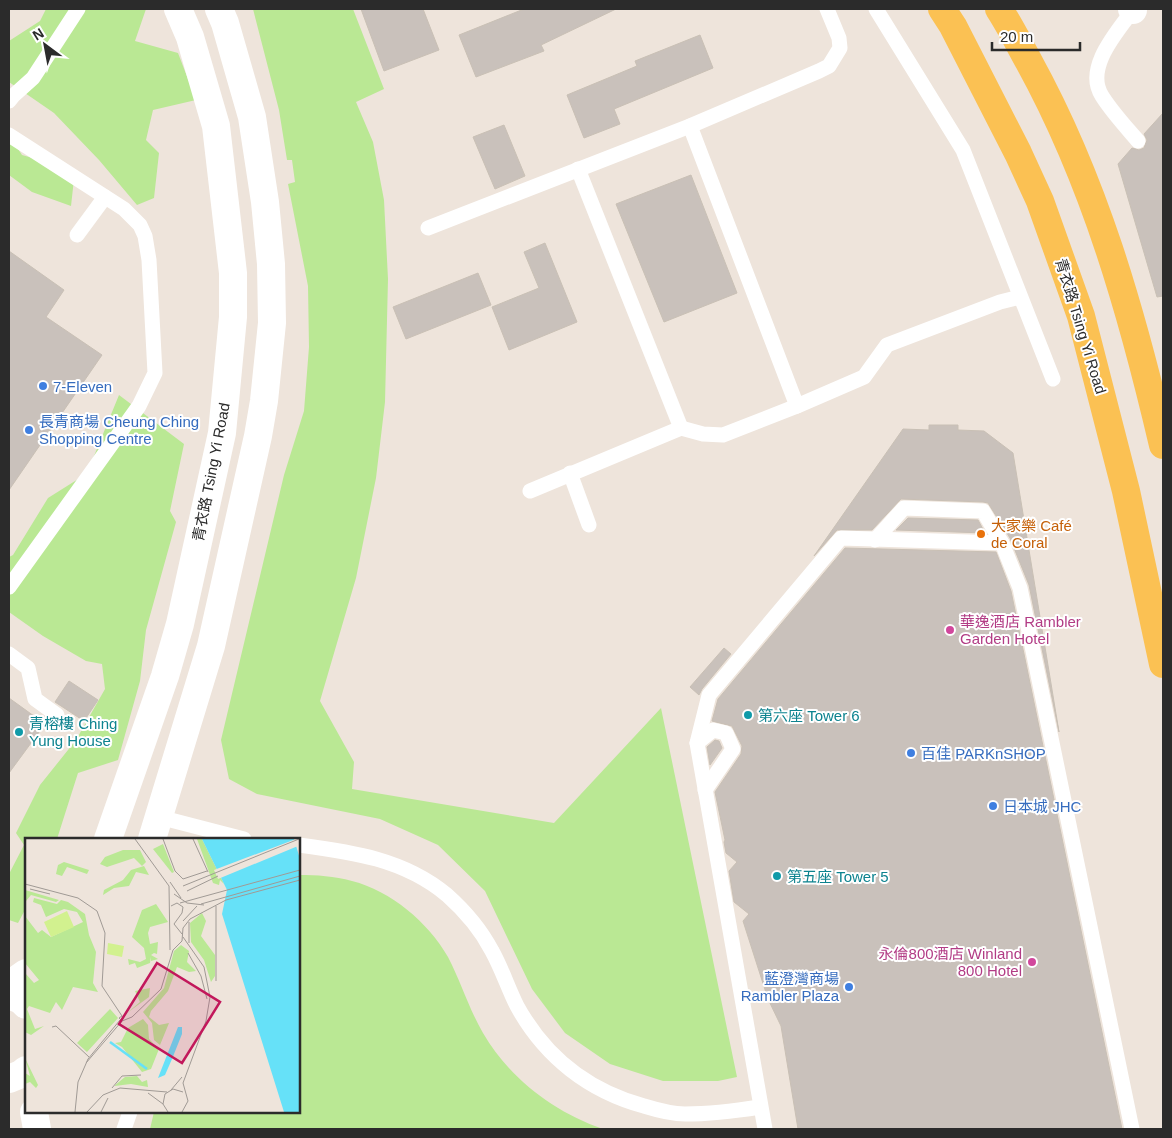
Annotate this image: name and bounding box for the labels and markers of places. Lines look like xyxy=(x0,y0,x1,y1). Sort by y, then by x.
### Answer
place label: 7-Eleven xyxy=(53,378,112,395)
marker: 7-Eleven xyxy=(37,380,49,392)
place label: 長青商場 Cheung Ching Shopping Centre xyxy=(39,413,199,447)
marker: 長青商場 Cheung Ching Shopping Centre xyxy=(23,424,35,436)
place label: 大家樂 Café de Coral xyxy=(991,517,1072,551)
marker: 大家樂 Café de Coral xyxy=(975,528,987,540)
place label: 華逸酒店 Rambler Garden Hotel xyxy=(960,613,1081,647)
marker: 華逸酒店 Rambler Garden Hotel xyxy=(944,624,956,636)
place label: 第六座 Tower 6 xyxy=(758,707,860,724)
marker: 第六座 Tower 6 xyxy=(742,709,754,721)
place label: 青榕樓 Ching Yung House xyxy=(29,715,117,749)
marker: 青榕樓 Ching Yung House xyxy=(13,726,25,738)
place label: 百佳 PARKnSHOP xyxy=(921,745,1046,762)
marker: 百佳 PARKnSHOP xyxy=(905,747,917,759)
place label: 日本城 JHC xyxy=(1003,798,1082,815)
marker: 日本城 JHC xyxy=(987,800,999,812)
place label: 第五座 Tower 5 xyxy=(787,868,889,885)
marker: 第五座 Tower 5 xyxy=(771,870,783,882)
place label: 永倫800酒店 Winland 800 Hotel xyxy=(879,945,1022,979)
marker: 永倫800酒店 Winland 800 Hotel xyxy=(1026,956,1038,968)
place label: 藍澄灣商場 Rambler Plaza xyxy=(741,970,840,1004)
marker: 藍澄灣商場 Rambler Plaza xyxy=(843,981,855,993)

